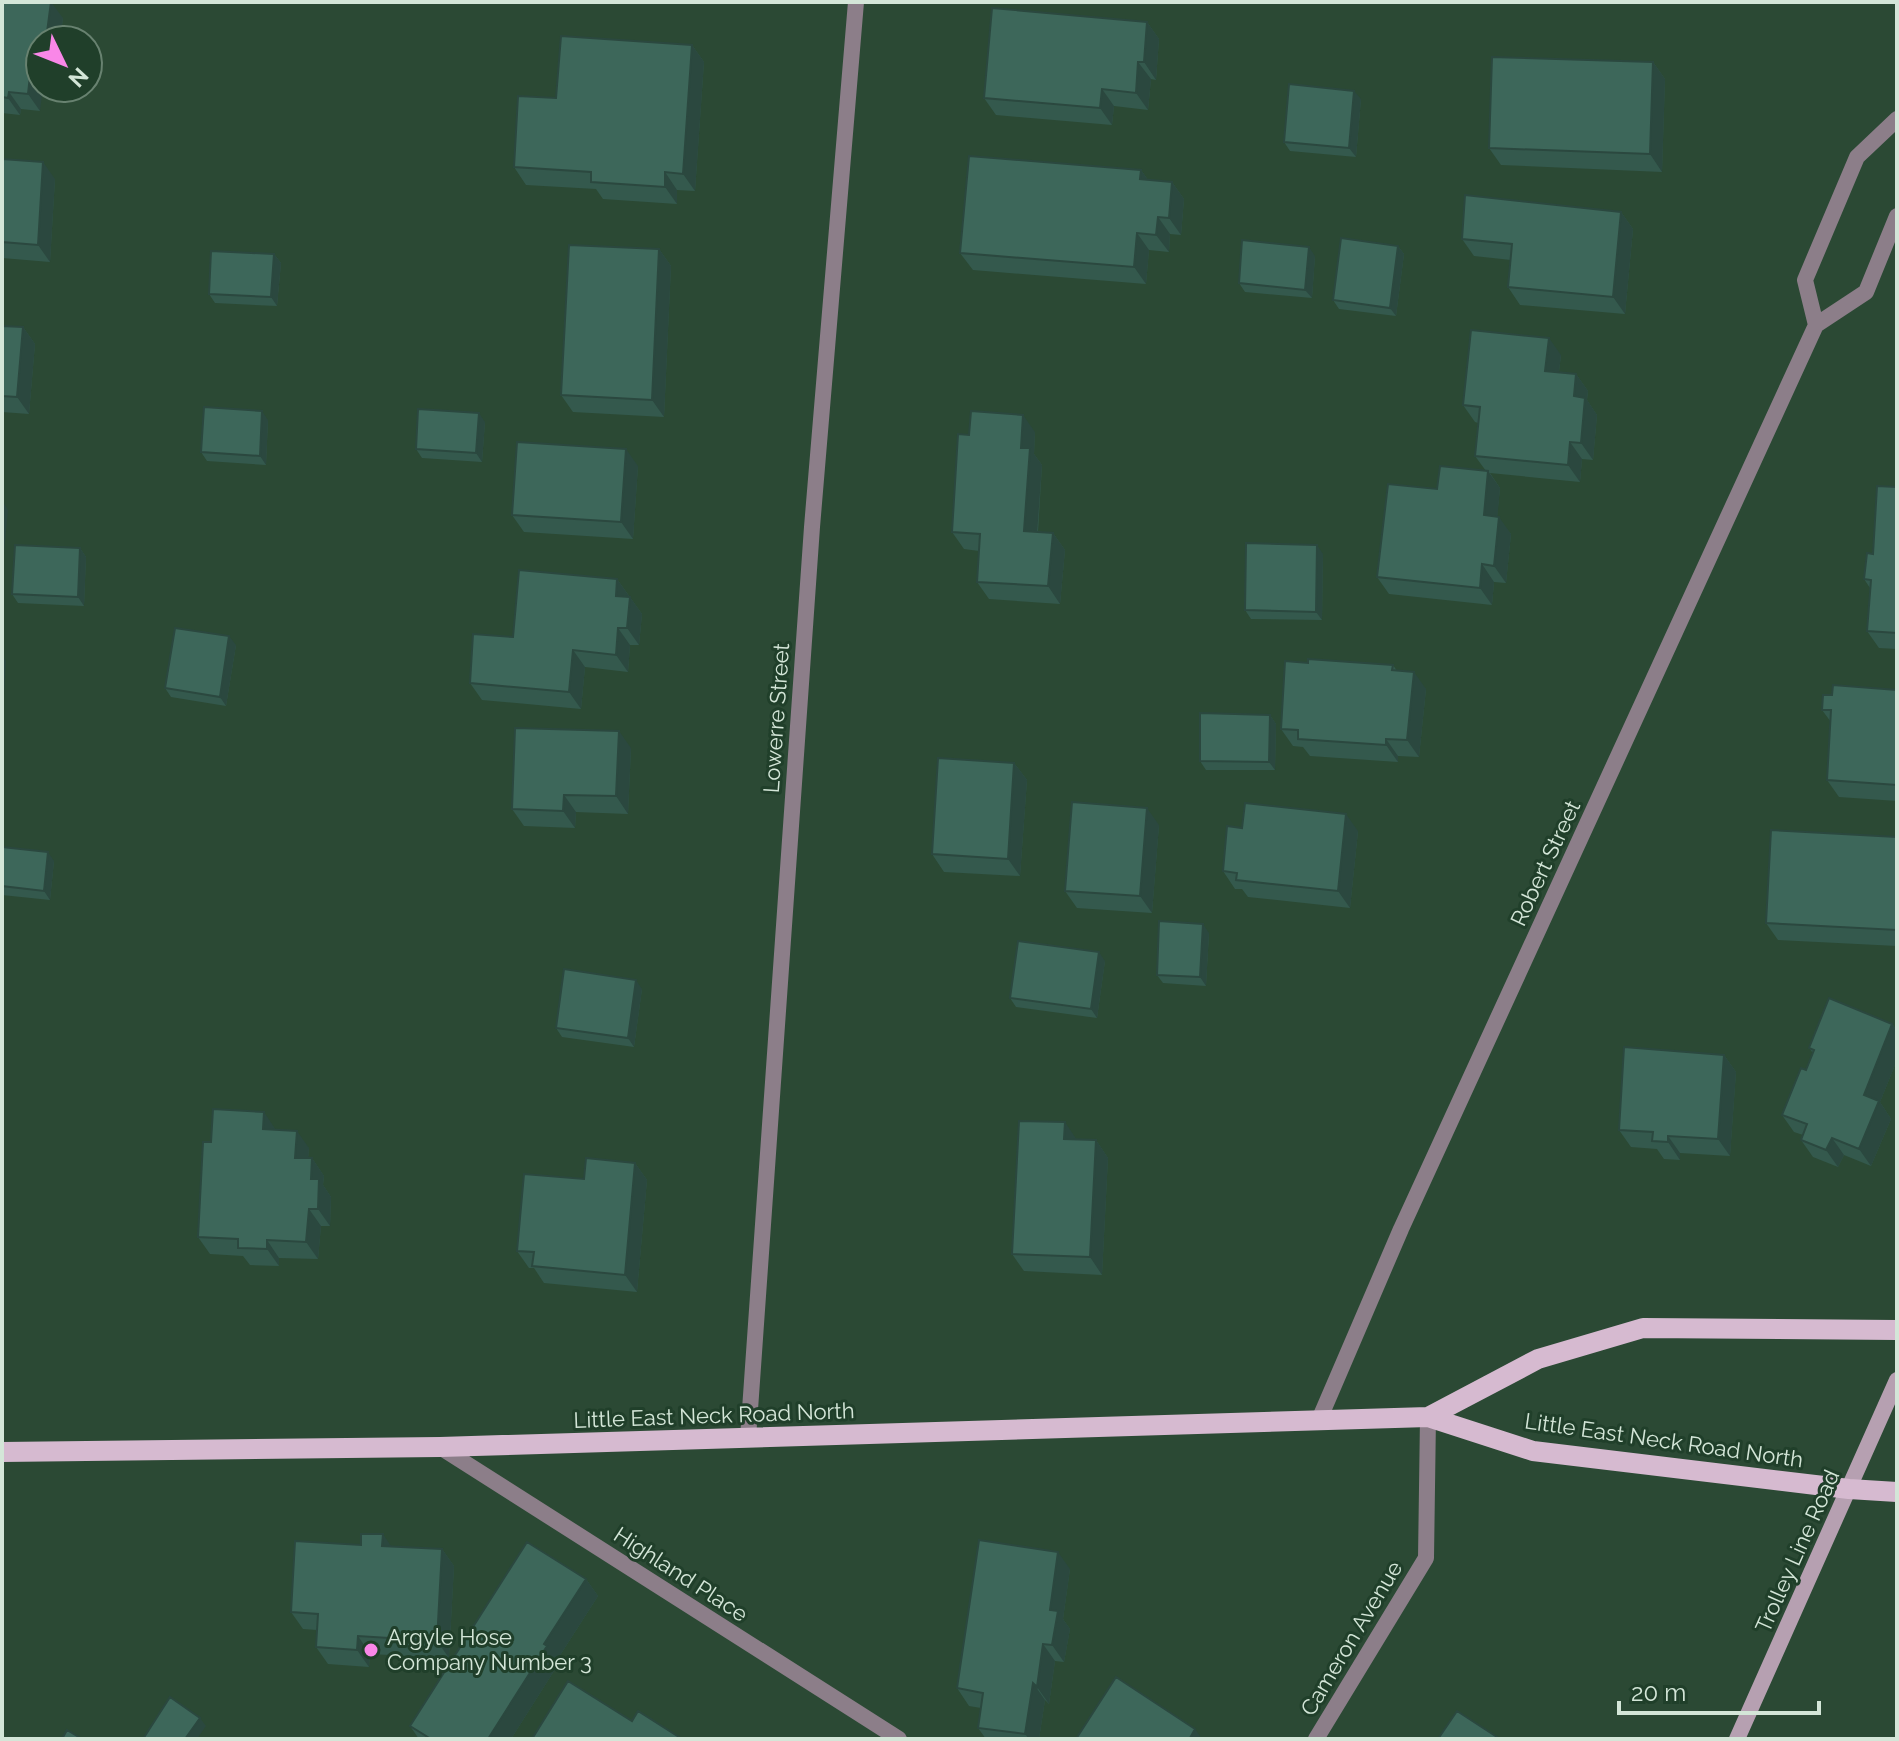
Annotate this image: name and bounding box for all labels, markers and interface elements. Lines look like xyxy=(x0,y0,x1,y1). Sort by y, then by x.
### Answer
north arrow xyxy=(24,24,104,104)
text: N xyxy=(63,63,94,93)
street label: Lowerre Street xyxy=(758,642,794,794)
street label: Robert Street xyxy=(1505,796,1586,930)
street label: Little East Neck Road North xyxy=(573,1397,855,1433)
street label: Little East Neck Road North xyxy=(1523,1408,1805,1472)
street label: Trolley Line Road xyxy=(1750,1466,1844,1636)
street label: Highland Place xyxy=(609,1521,753,1627)
street label: Cameron Avenue xyxy=(1295,1556,1407,1720)
place label: Argyle Hose Company Number 3 xyxy=(387,1624,592,1675)
marker: Argyle Hose Company Number 3 xyxy=(362,1641,380,1659)
scale bar xyxy=(1619,1665,1819,1715)
text: 20 m xyxy=(1631,1678,1686,1707)

